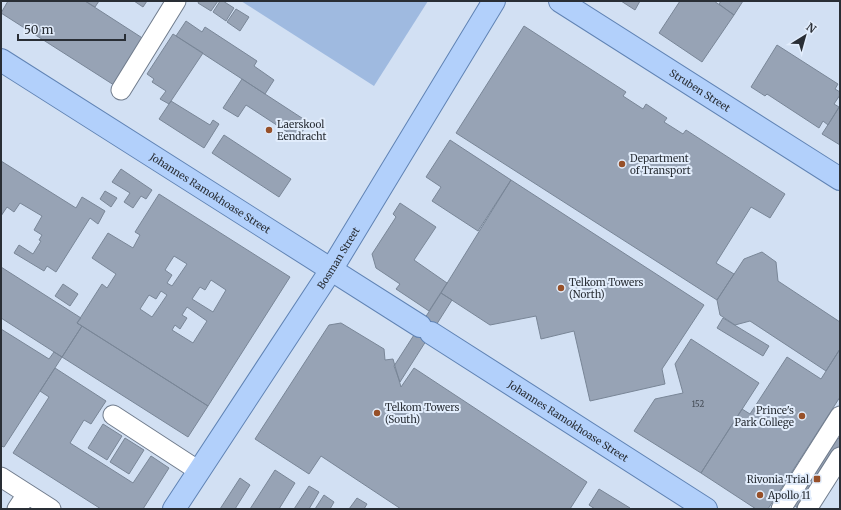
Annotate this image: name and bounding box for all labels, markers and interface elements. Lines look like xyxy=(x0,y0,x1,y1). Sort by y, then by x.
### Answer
scale bar xyxy=(18,16,125,42)
north arrow xyxy=(785,16,825,56)
text: N xyxy=(803,20,819,36)
text: 50 m xyxy=(24,22,53,37)
street label: Struben Street xyxy=(667,66,733,114)
place label: Laerskool Eendracht xyxy=(277,118,326,143)
marker: Laerskool Eendracht xyxy=(264,125,274,135)
street label: Johannes Ramokhoase Street xyxy=(147,149,273,236)
place label: Department of Transport xyxy=(630,152,691,177)
marker: Department of Transport xyxy=(617,159,627,169)
street label: Bosman Street xyxy=(314,224,362,291)
place label: Telkom Towers (North) xyxy=(569,276,644,301)
marker: Telkom Towers (North) xyxy=(556,283,566,293)
street label: Johannes Ramokhoase Street xyxy=(505,377,631,464)
house number: 152 xyxy=(692,399,704,409)
place label: Telkom Towers (South) xyxy=(385,401,460,426)
place label: Prince's Park College xyxy=(735,404,794,429)
marker: Telkom Towers (South) xyxy=(372,408,382,418)
marker: Prince's Park College xyxy=(797,411,807,421)
place label: Rivonia Trial xyxy=(747,473,809,486)
marker: Rivonia Trial xyxy=(812,474,822,484)
place label: Apollo 11 xyxy=(767,489,811,502)
marker: Apollo 11 xyxy=(755,490,765,500)

